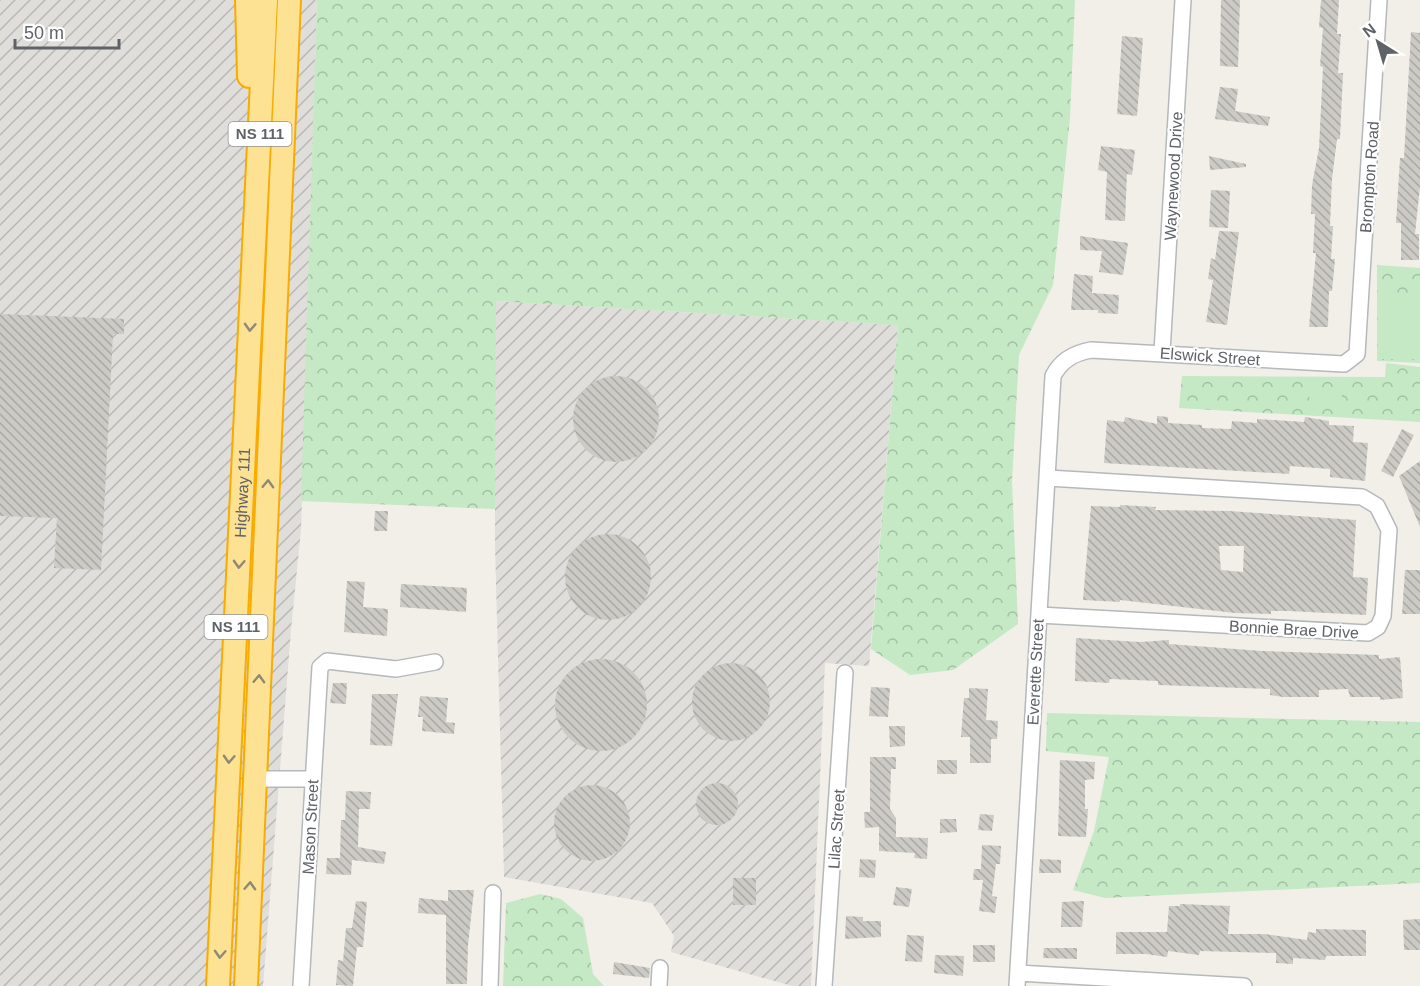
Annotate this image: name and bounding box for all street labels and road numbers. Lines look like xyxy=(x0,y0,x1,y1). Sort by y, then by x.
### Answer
street label: Waynewood Drive xyxy=(1162,111,1185,241)
street label: Brompton Road xyxy=(1357,121,1382,234)
road number: NS 111 xyxy=(228,122,292,146)
street label: Elswick Street xyxy=(1159,345,1261,369)
street label: Highway 111 xyxy=(232,447,253,538)
road number: NS 111 xyxy=(204,615,268,639)
street label: Everette Street xyxy=(1024,618,1047,726)
street label: Bonnie Brae Drive xyxy=(1229,618,1359,641)
street label: Mason Street xyxy=(300,779,322,875)
street label: Lilac Street xyxy=(825,788,848,870)

